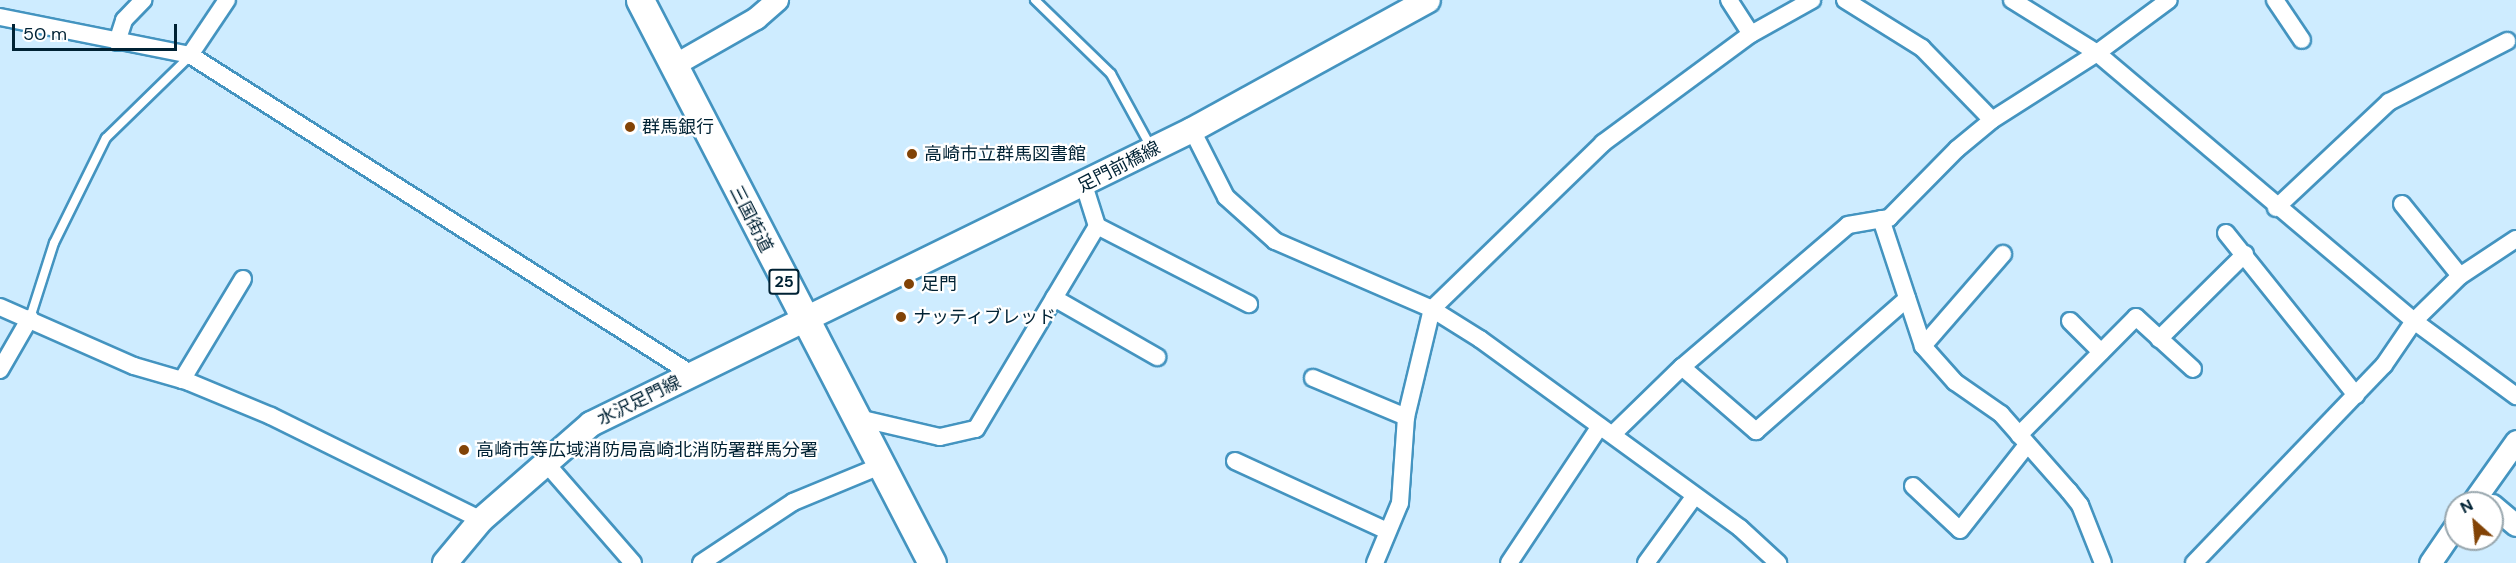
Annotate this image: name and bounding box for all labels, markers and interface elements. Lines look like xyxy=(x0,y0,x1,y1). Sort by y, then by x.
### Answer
scale bar xyxy=(15,12,180,50)
text: 50 m xyxy=(23,22,67,46)
place label: 群馬銀行 xyxy=(642,116,714,138)
marker: 群馬銀行 xyxy=(623,120,637,134)
street label: 足門前橋線 xyxy=(1074,137,1164,197)
place label: 高崎市立群馬図書館 xyxy=(924,143,1086,165)
marker: 高崎市立群馬図書館 xyxy=(905,147,919,161)
street label: 三国街道 xyxy=(725,182,777,256)
road number: 25 xyxy=(768,269,800,295)
place label: 足門 xyxy=(921,273,957,295)
marker: 足門 xyxy=(902,277,916,291)
place label: ナッティブレッド xyxy=(913,306,1057,328)
marker: ナッティブレッド xyxy=(894,310,908,324)
street label: 水沢足門線 xyxy=(594,372,684,430)
place label: 高崎市等広域消防局高崎北消防署群馬分署 xyxy=(476,439,818,461)
marker: 高崎市等広域消防局高崎北消防署群馬分署 xyxy=(457,443,471,457)
north arrow xyxy=(2444,491,2504,551)
text: N xyxy=(2457,494,2476,518)

